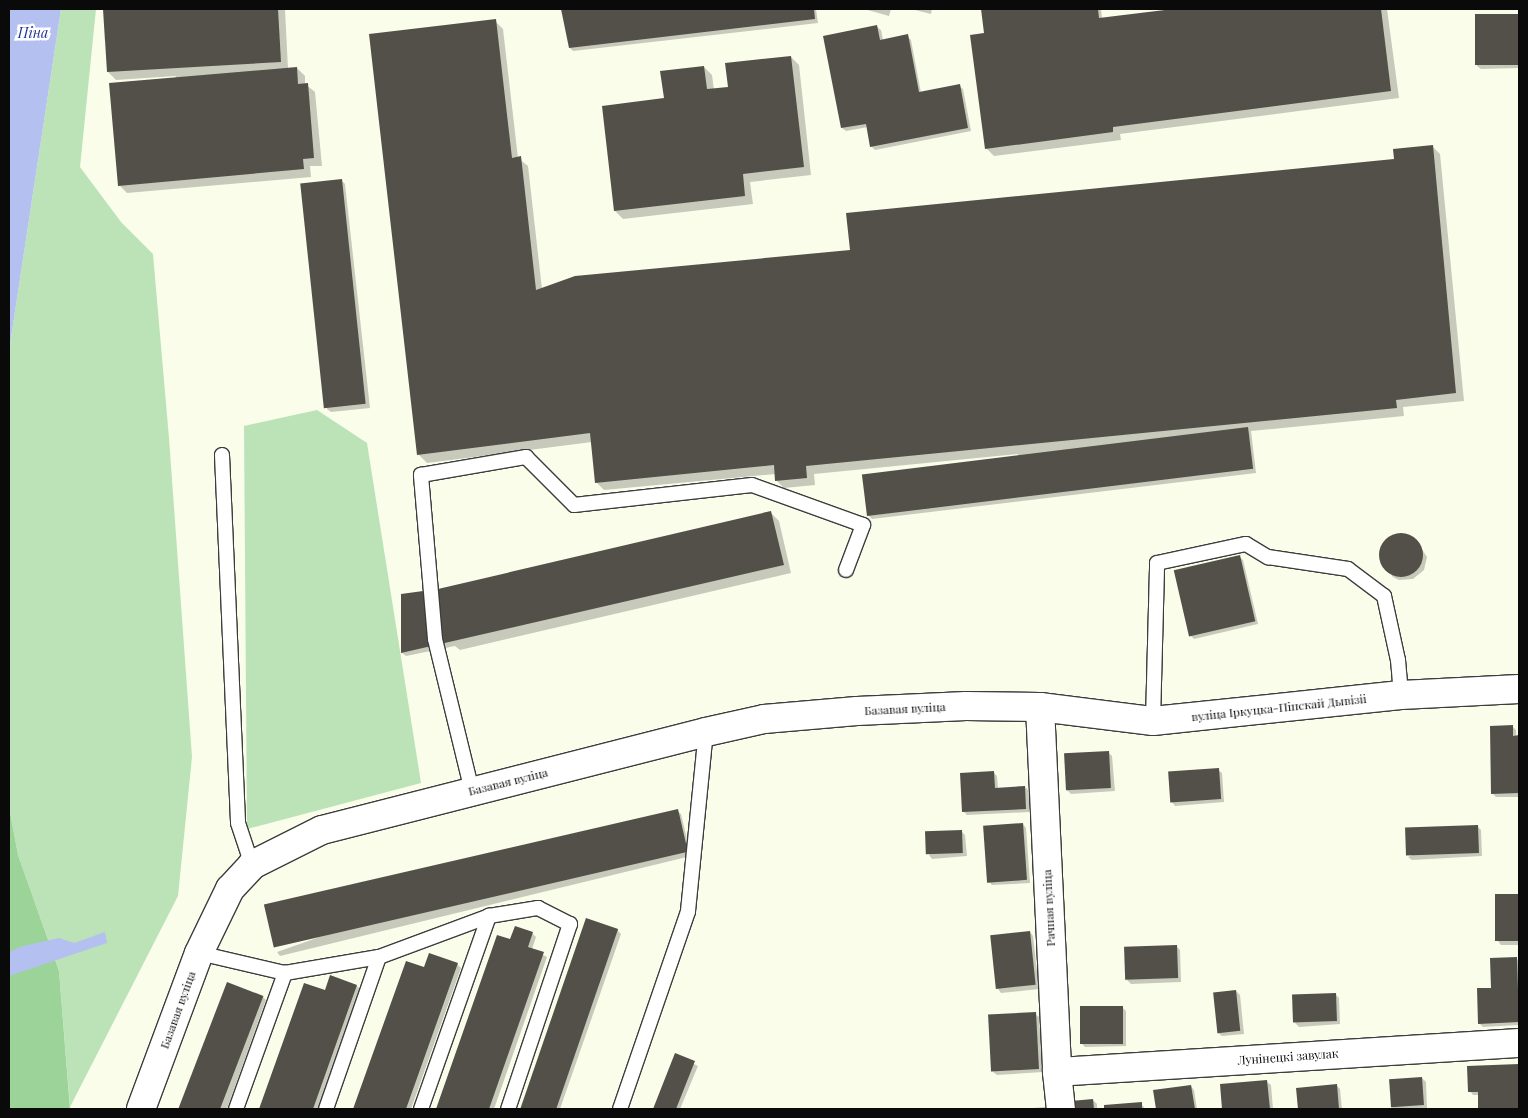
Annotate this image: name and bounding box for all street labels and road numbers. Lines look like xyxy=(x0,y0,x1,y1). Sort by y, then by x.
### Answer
street label: вуліца Іркуцка-Пінскай Дывізіі xyxy=(1191,692,1367,724)
street label: Базавая вуліца xyxy=(864,700,946,718)
street label: Базавая вуліца xyxy=(467,765,549,799)
street label: Рачная вуліца xyxy=(1040,869,1058,947)
street label: Базавая вуліца xyxy=(157,969,199,1051)
street label: Лунінецкі завулак xyxy=(1237,1046,1339,1068)

